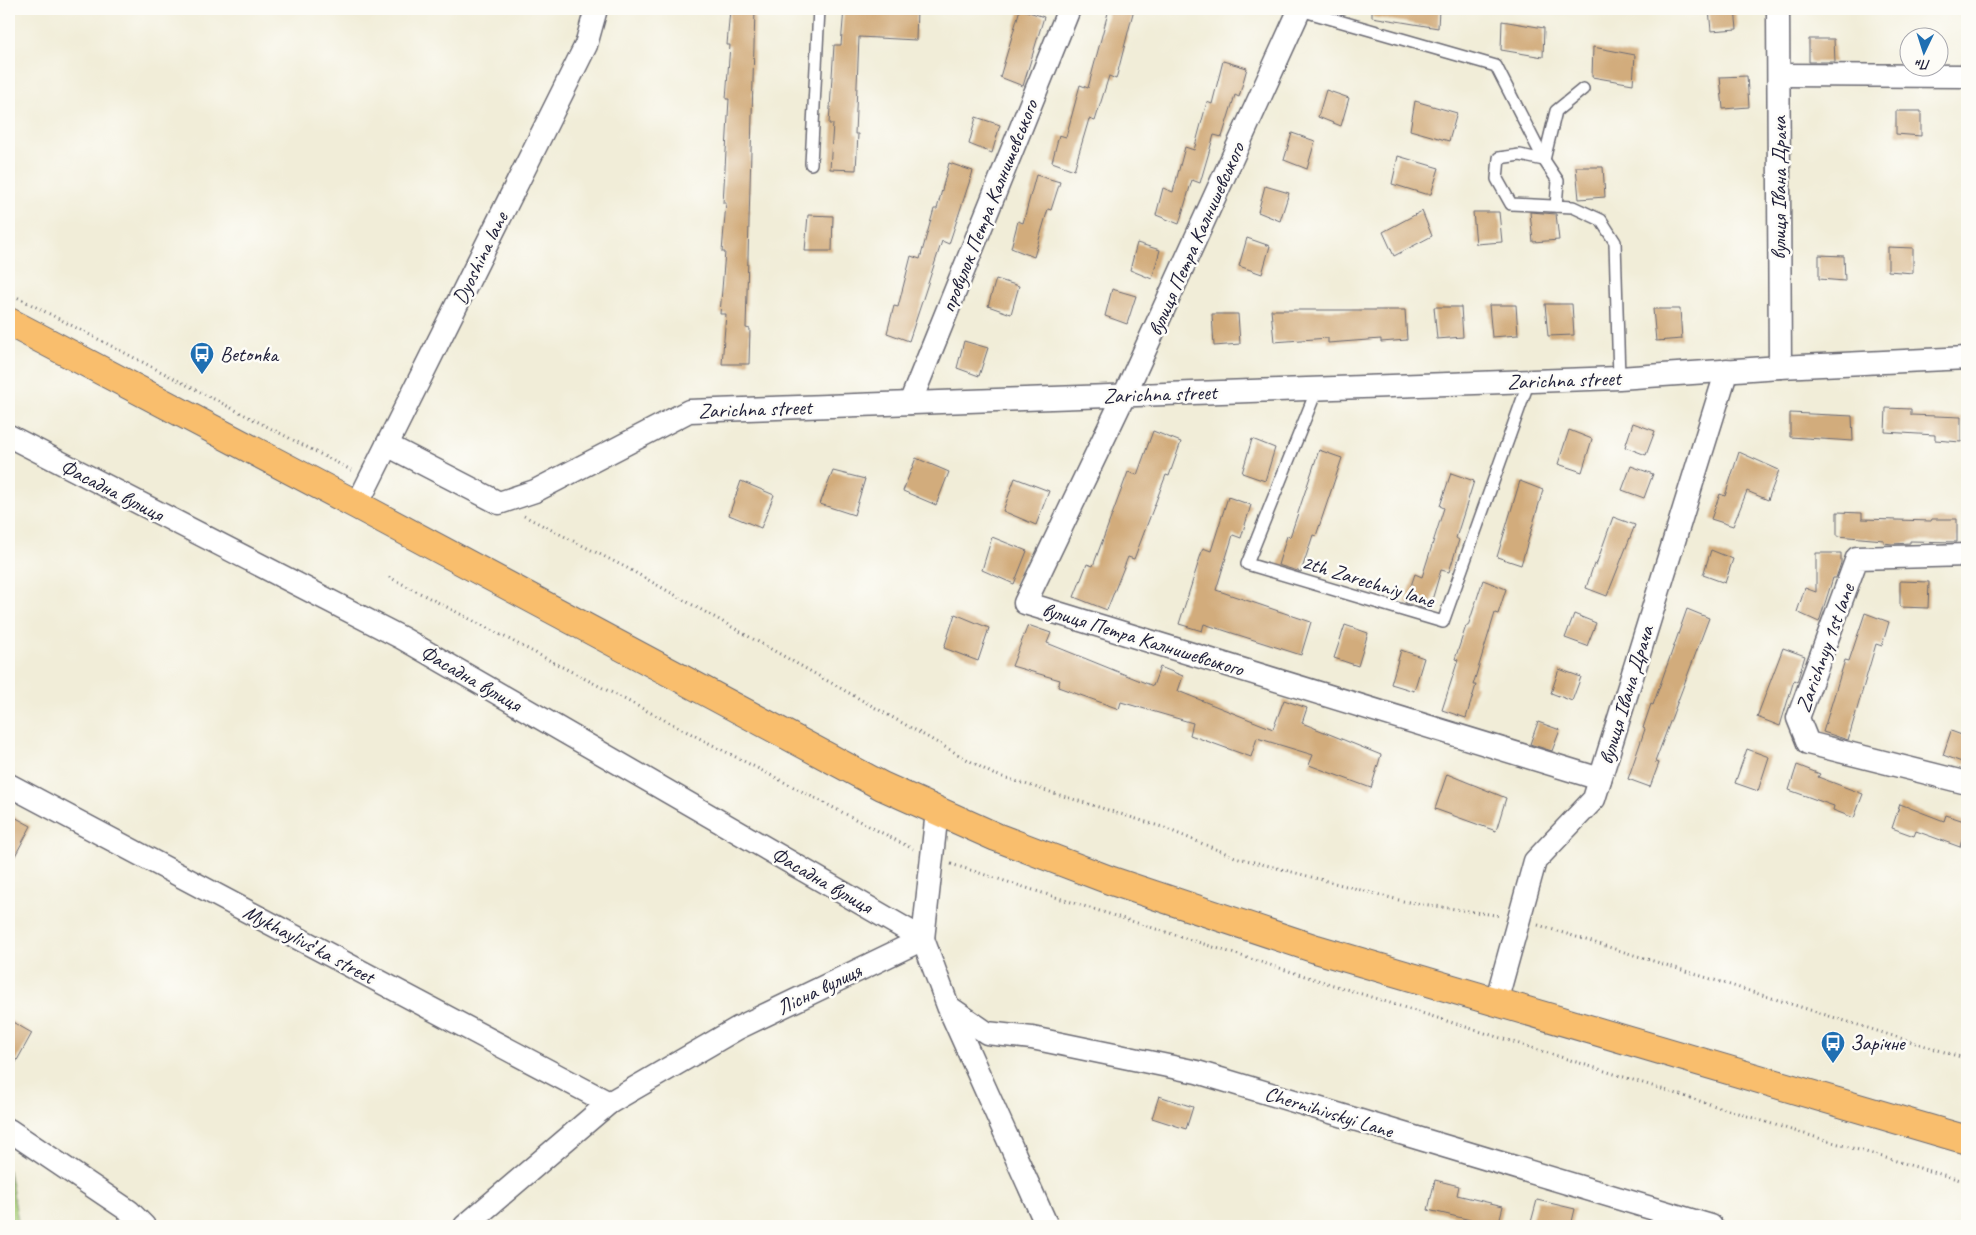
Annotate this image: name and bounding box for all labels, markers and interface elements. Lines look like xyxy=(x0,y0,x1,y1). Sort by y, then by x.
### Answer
north arrow xyxy=(1898,28,1948,78)
text: Пн xyxy=(1914,55,1931,73)
street label: провулок Петра Калнишевського xyxy=(934,95,1044,316)
street label: вулиця Івана Драча xyxy=(1766,115,1792,260)
street label: вулиця Петра Калнишевського xyxy=(1142,137,1251,340)
street label: Dyoshina lane xyxy=(446,206,514,308)
bus stop icon: Betonka xyxy=(189,341,215,375)
place label: Betonka xyxy=(220,341,280,367)
street label: Zarichna street xyxy=(1507,365,1623,395)
street label: Zarichna street xyxy=(1103,379,1219,409)
street label: Zarichna street xyxy=(698,394,814,424)
street label: Фасадна вулиця xyxy=(56,453,170,528)
street label: 2th Zarechniy lane xyxy=(1299,549,1438,614)
street label: Zarichnyy 1st lane xyxy=(1790,579,1861,716)
street label: вулиця Петра Калнишевського xyxy=(1039,596,1248,682)
street label: вулиця Івана Драча xyxy=(1593,621,1660,767)
street label: Фасадна вулиця xyxy=(416,639,528,718)
street label: Фасадна вулиця xyxy=(767,841,879,920)
street label: Mykhaylivsʹka street xyxy=(239,898,381,990)
street label: Лісна вулиця xyxy=(772,957,867,1021)
bus stop icon: Зарічне xyxy=(1820,1030,1846,1064)
place label: Зарічне xyxy=(1850,1030,1907,1056)
street label: Chernihivskyi Lane xyxy=(1262,1080,1397,1144)

